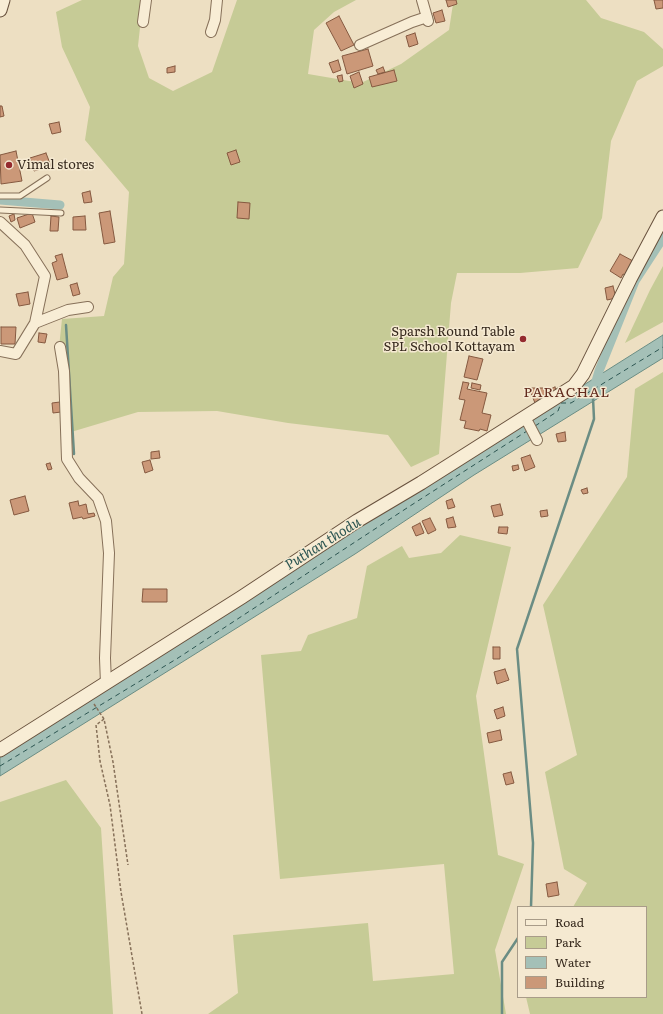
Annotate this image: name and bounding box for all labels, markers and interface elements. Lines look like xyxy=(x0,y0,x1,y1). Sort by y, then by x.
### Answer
place label: Vimal stores xyxy=(17,157,94,173)
marker: Vimal stores xyxy=(4,160,14,170)
place label: Sparsh Round Table SPL School Kottayam xyxy=(383,324,515,355)
marker: Sparsh Round Table SPL School Kottayam xyxy=(518,334,528,344)
district label: PARACHAL xyxy=(524,385,610,401)
water label: Puthan thodu xyxy=(282,514,364,574)
legend xyxy=(517,906,647,998)
text: Road xyxy=(555,913,584,931)
text: Park xyxy=(555,933,581,951)
text: Water xyxy=(555,953,591,971)
text: Building xyxy=(555,973,604,991)

